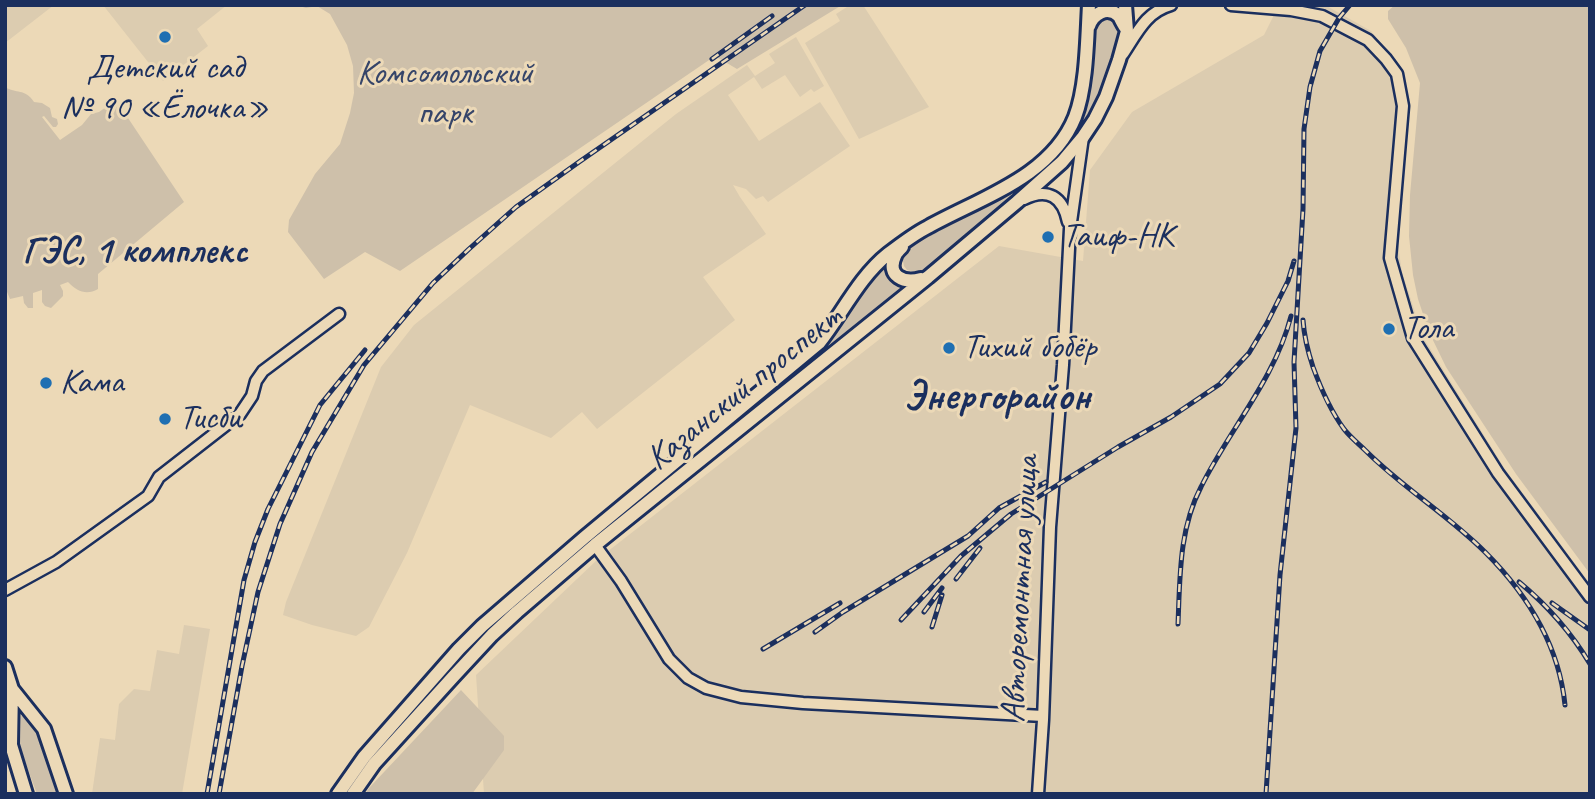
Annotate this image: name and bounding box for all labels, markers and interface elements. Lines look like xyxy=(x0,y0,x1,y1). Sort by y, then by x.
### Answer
marker: Детский сад № 90 «Ёлочка» xyxy=(157,29,173,45)
place label: Детский сад № 90 «Ёлочка» xyxy=(61,48,269,130)
park label: Комсомольский парк xyxy=(357,53,533,135)
place label: Таиф-НК xyxy=(1062,216,1173,258)
district label: ГЭС, 1 комплекс xyxy=(22,229,248,275)
marker: Таиф-НК xyxy=(1040,229,1056,245)
street label: Казанский проспект xyxy=(638,296,852,480)
place label: Тола xyxy=(1403,308,1453,350)
marker: Тола xyxy=(1381,321,1397,337)
place label: Тихий бобёр xyxy=(963,327,1096,369)
marker: Тихий бобёр xyxy=(941,340,957,356)
place label: Кама xyxy=(60,362,124,404)
district label: Энергорайон xyxy=(903,373,1091,423)
marker: Кама xyxy=(38,375,54,391)
place label: Тисби xyxy=(179,398,242,440)
marker: Тисби xyxy=(157,411,173,427)
street label: Авторемонтная улица xyxy=(993,455,1049,723)

